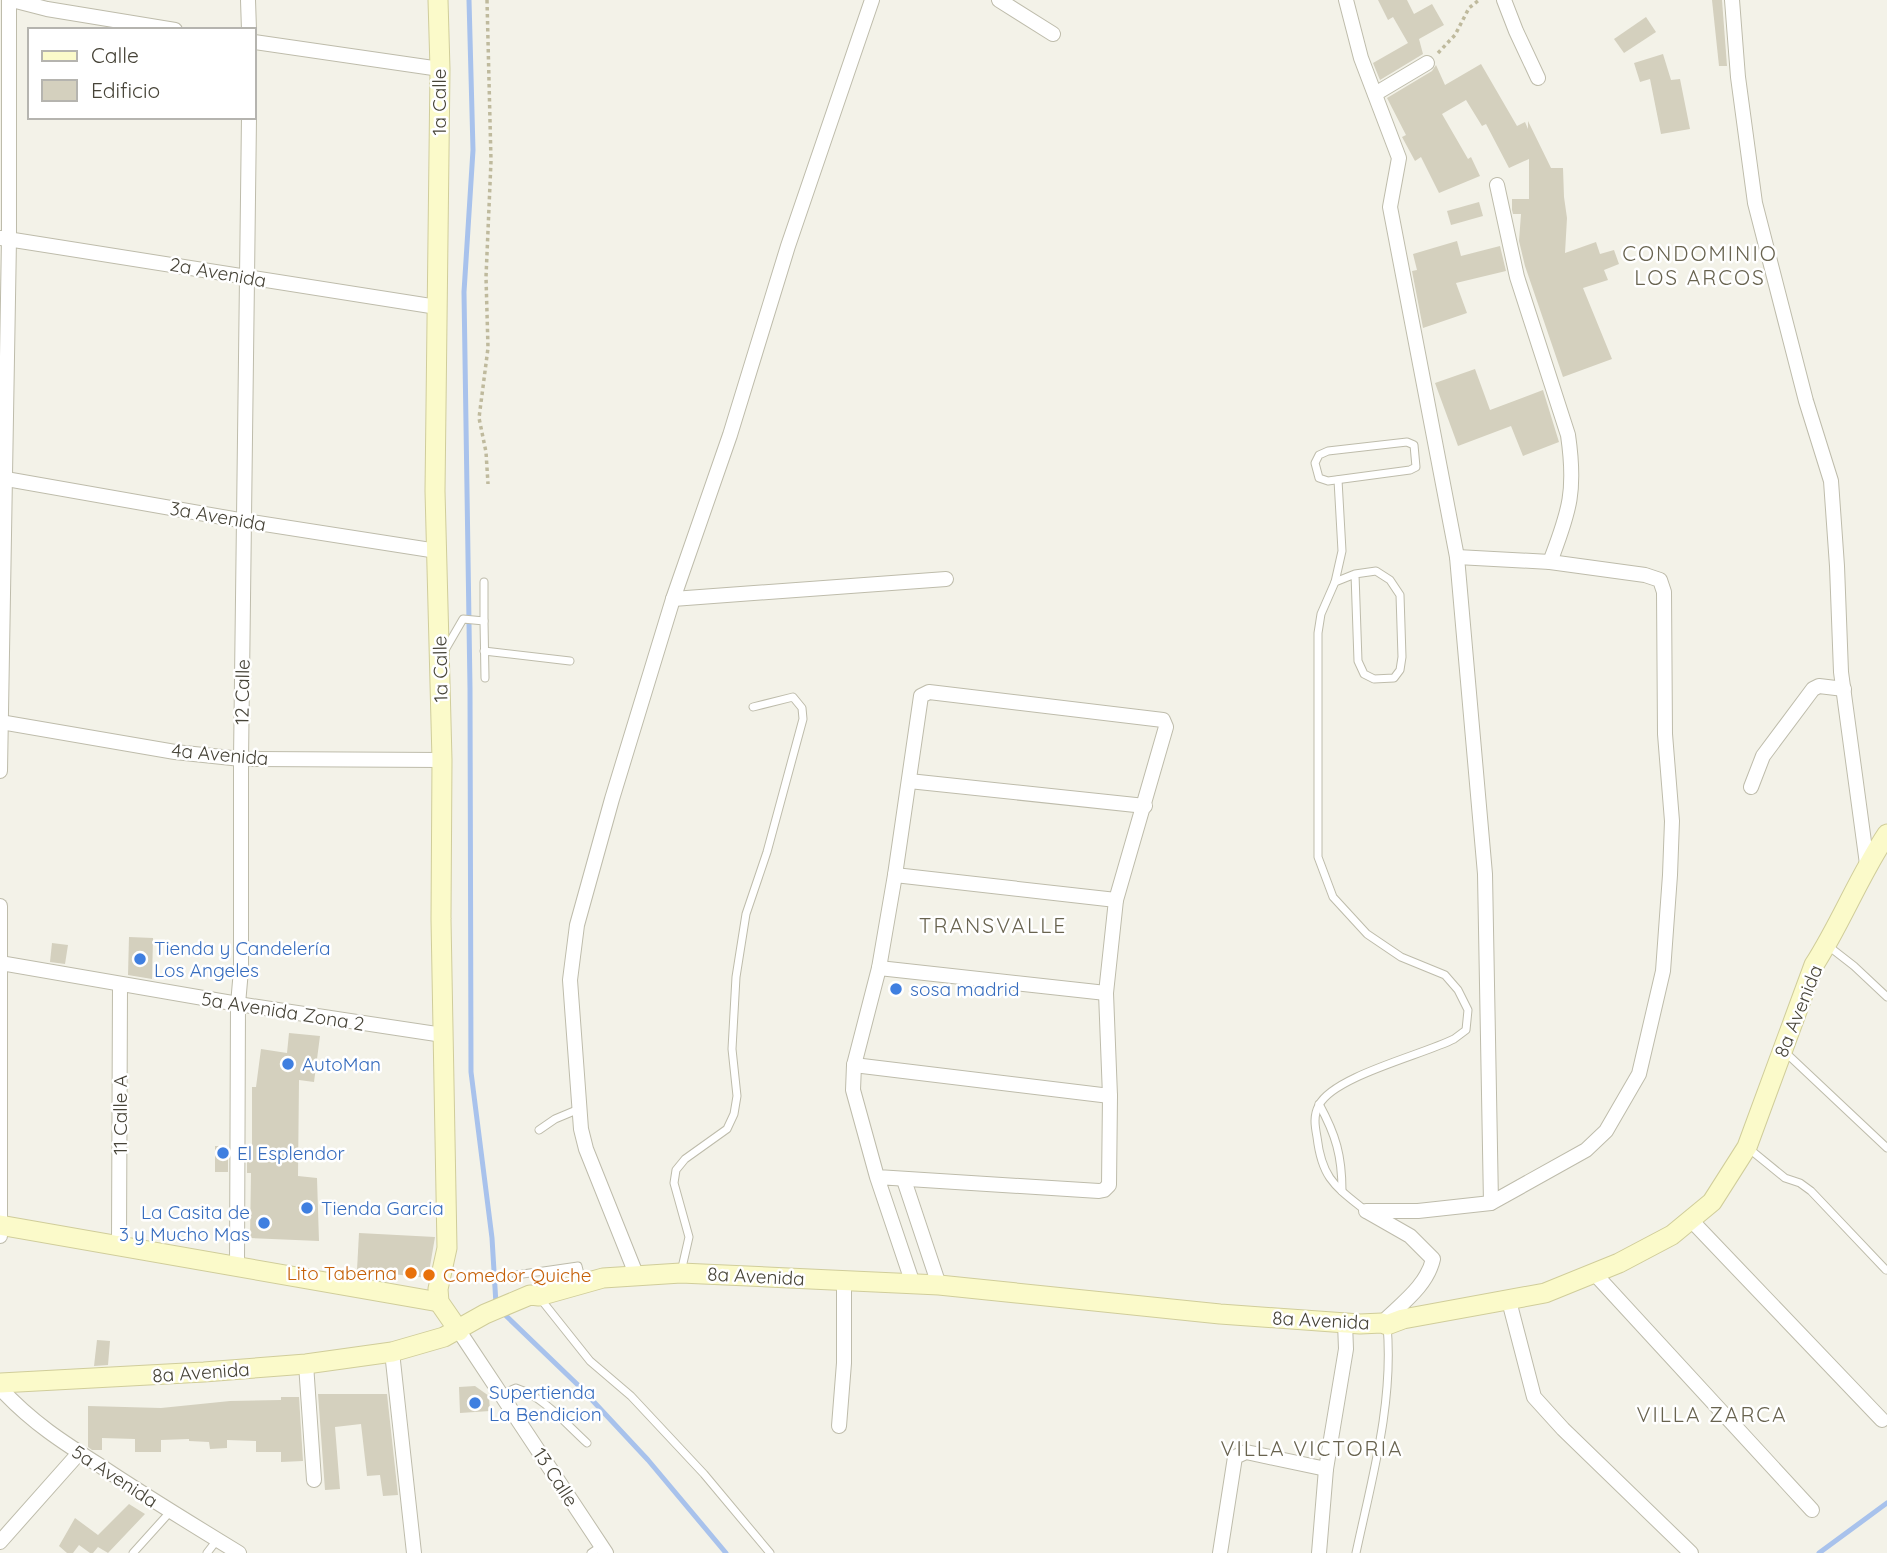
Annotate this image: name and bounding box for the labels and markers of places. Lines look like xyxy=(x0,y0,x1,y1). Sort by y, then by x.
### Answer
place label: Tienda y Candelería Los Angeles xyxy=(154,936,330,982)
marker: Tienda y Candelería Los Angeles xyxy=(132,951,148,967)
place label: sosa madrid xyxy=(910,977,1019,1001)
marker: sosa madrid xyxy=(888,981,904,997)
place label: AutoMan xyxy=(302,1052,381,1076)
marker: AutoMan xyxy=(280,1056,296,1072)
place label: El Esplendor xyxy=(237,1141,345,1165)
marker: El Esplendor xyxy=(215,1145,231,1161)
place label: Tienda Garcia xyxy=(321,1196,444,1220)
place label: La Casita de 3 y Mucho Mas xyxy=(119,1200,250,1246)
marker: Tienda Garcia xyxy=(299,1200,315,1216)
marker: La Casita de 3 y Mucho Mas xyxy=(256,1215,272,1231)
place label: Lito Taberna xyxy=(287,1261,397,1285)
place label: Comedor Quiche xyxy=(443,1263,591,1287)
marker: Lito Taberna xyxy=(403,1265,419,1281)
marker: Comedor Quiche xyxy=(421,1267,437,1283)
place label: Supertienda La Bendicion xyxy=(489,1380,602,1426)
marker: Supertienda La Bendicion xyxy=(467,1395,483,1411)

